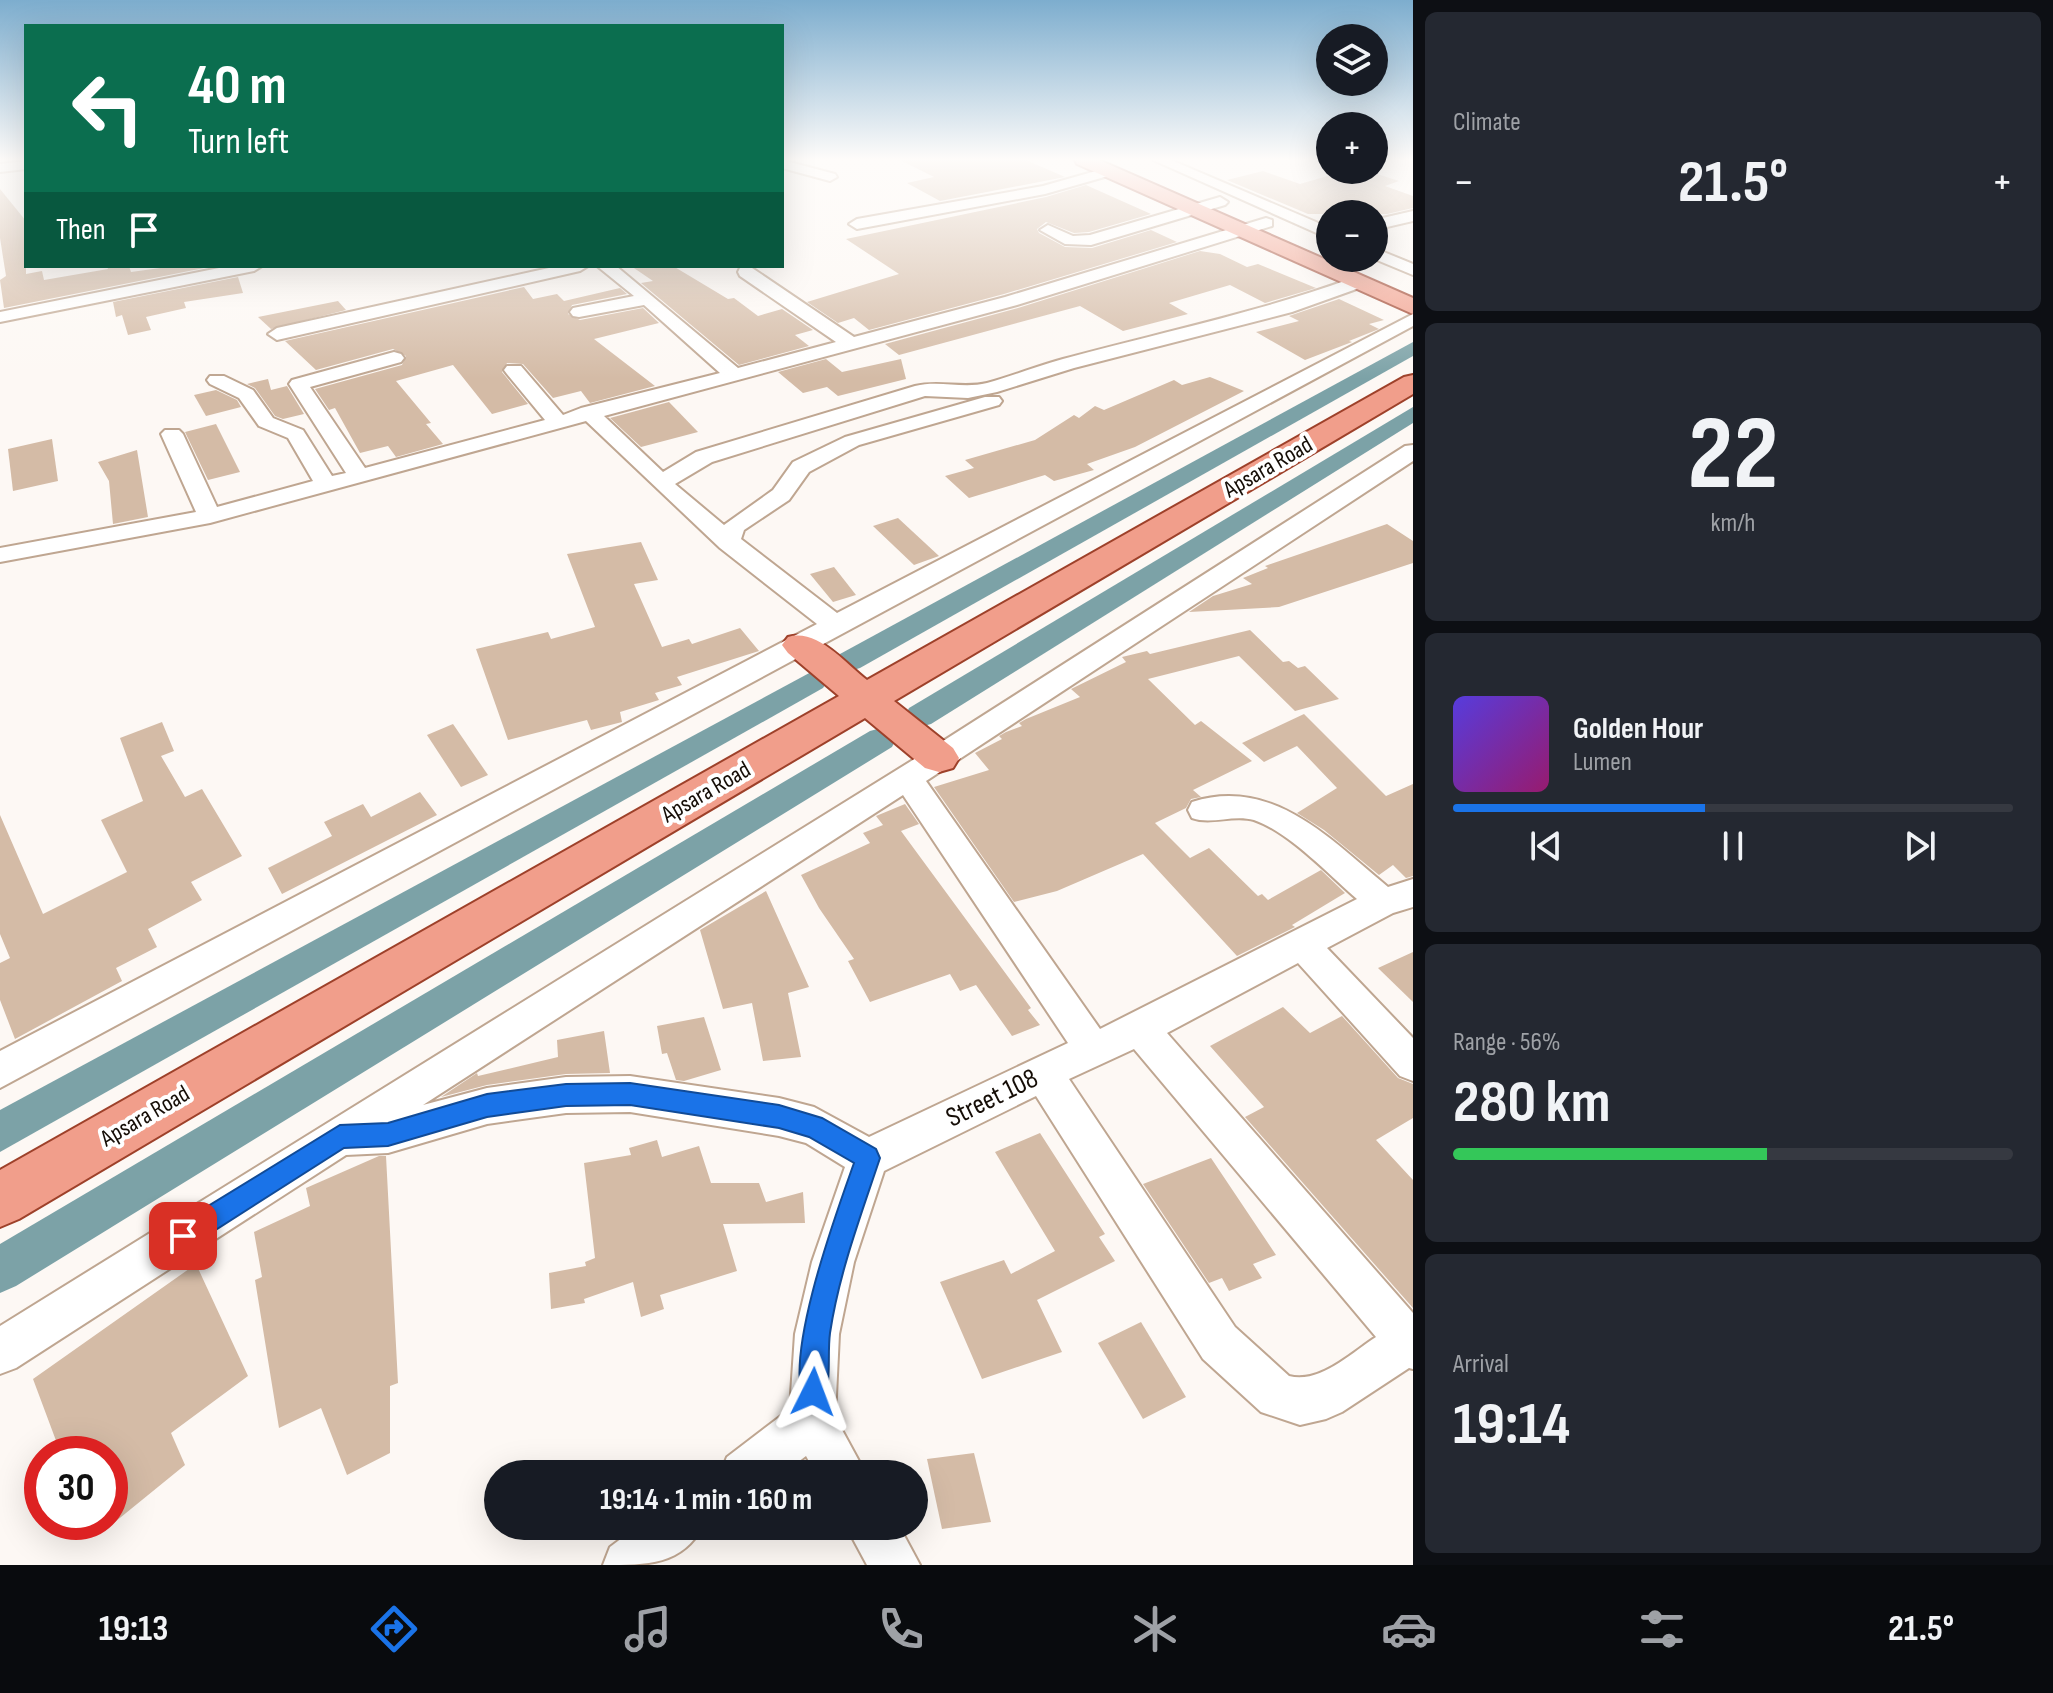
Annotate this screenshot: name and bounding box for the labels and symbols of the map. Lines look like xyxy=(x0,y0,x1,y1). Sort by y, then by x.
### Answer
street label: Apsara Road xyxy=(1217,430,1318,505)
street label: Apsara Road xyxy=(655,755,756,830)
street label: Street 108 xyxy=(941,1062,1043,1134)
street label: Apsara Road xyxy=(94,1079,195,1154)
pin xyxy=(149,1202,217,1270)
position arrow xyxy=(771,1350,855,1434)
speed limit sign: 30 xyxy=(24,1436,128,1540)

